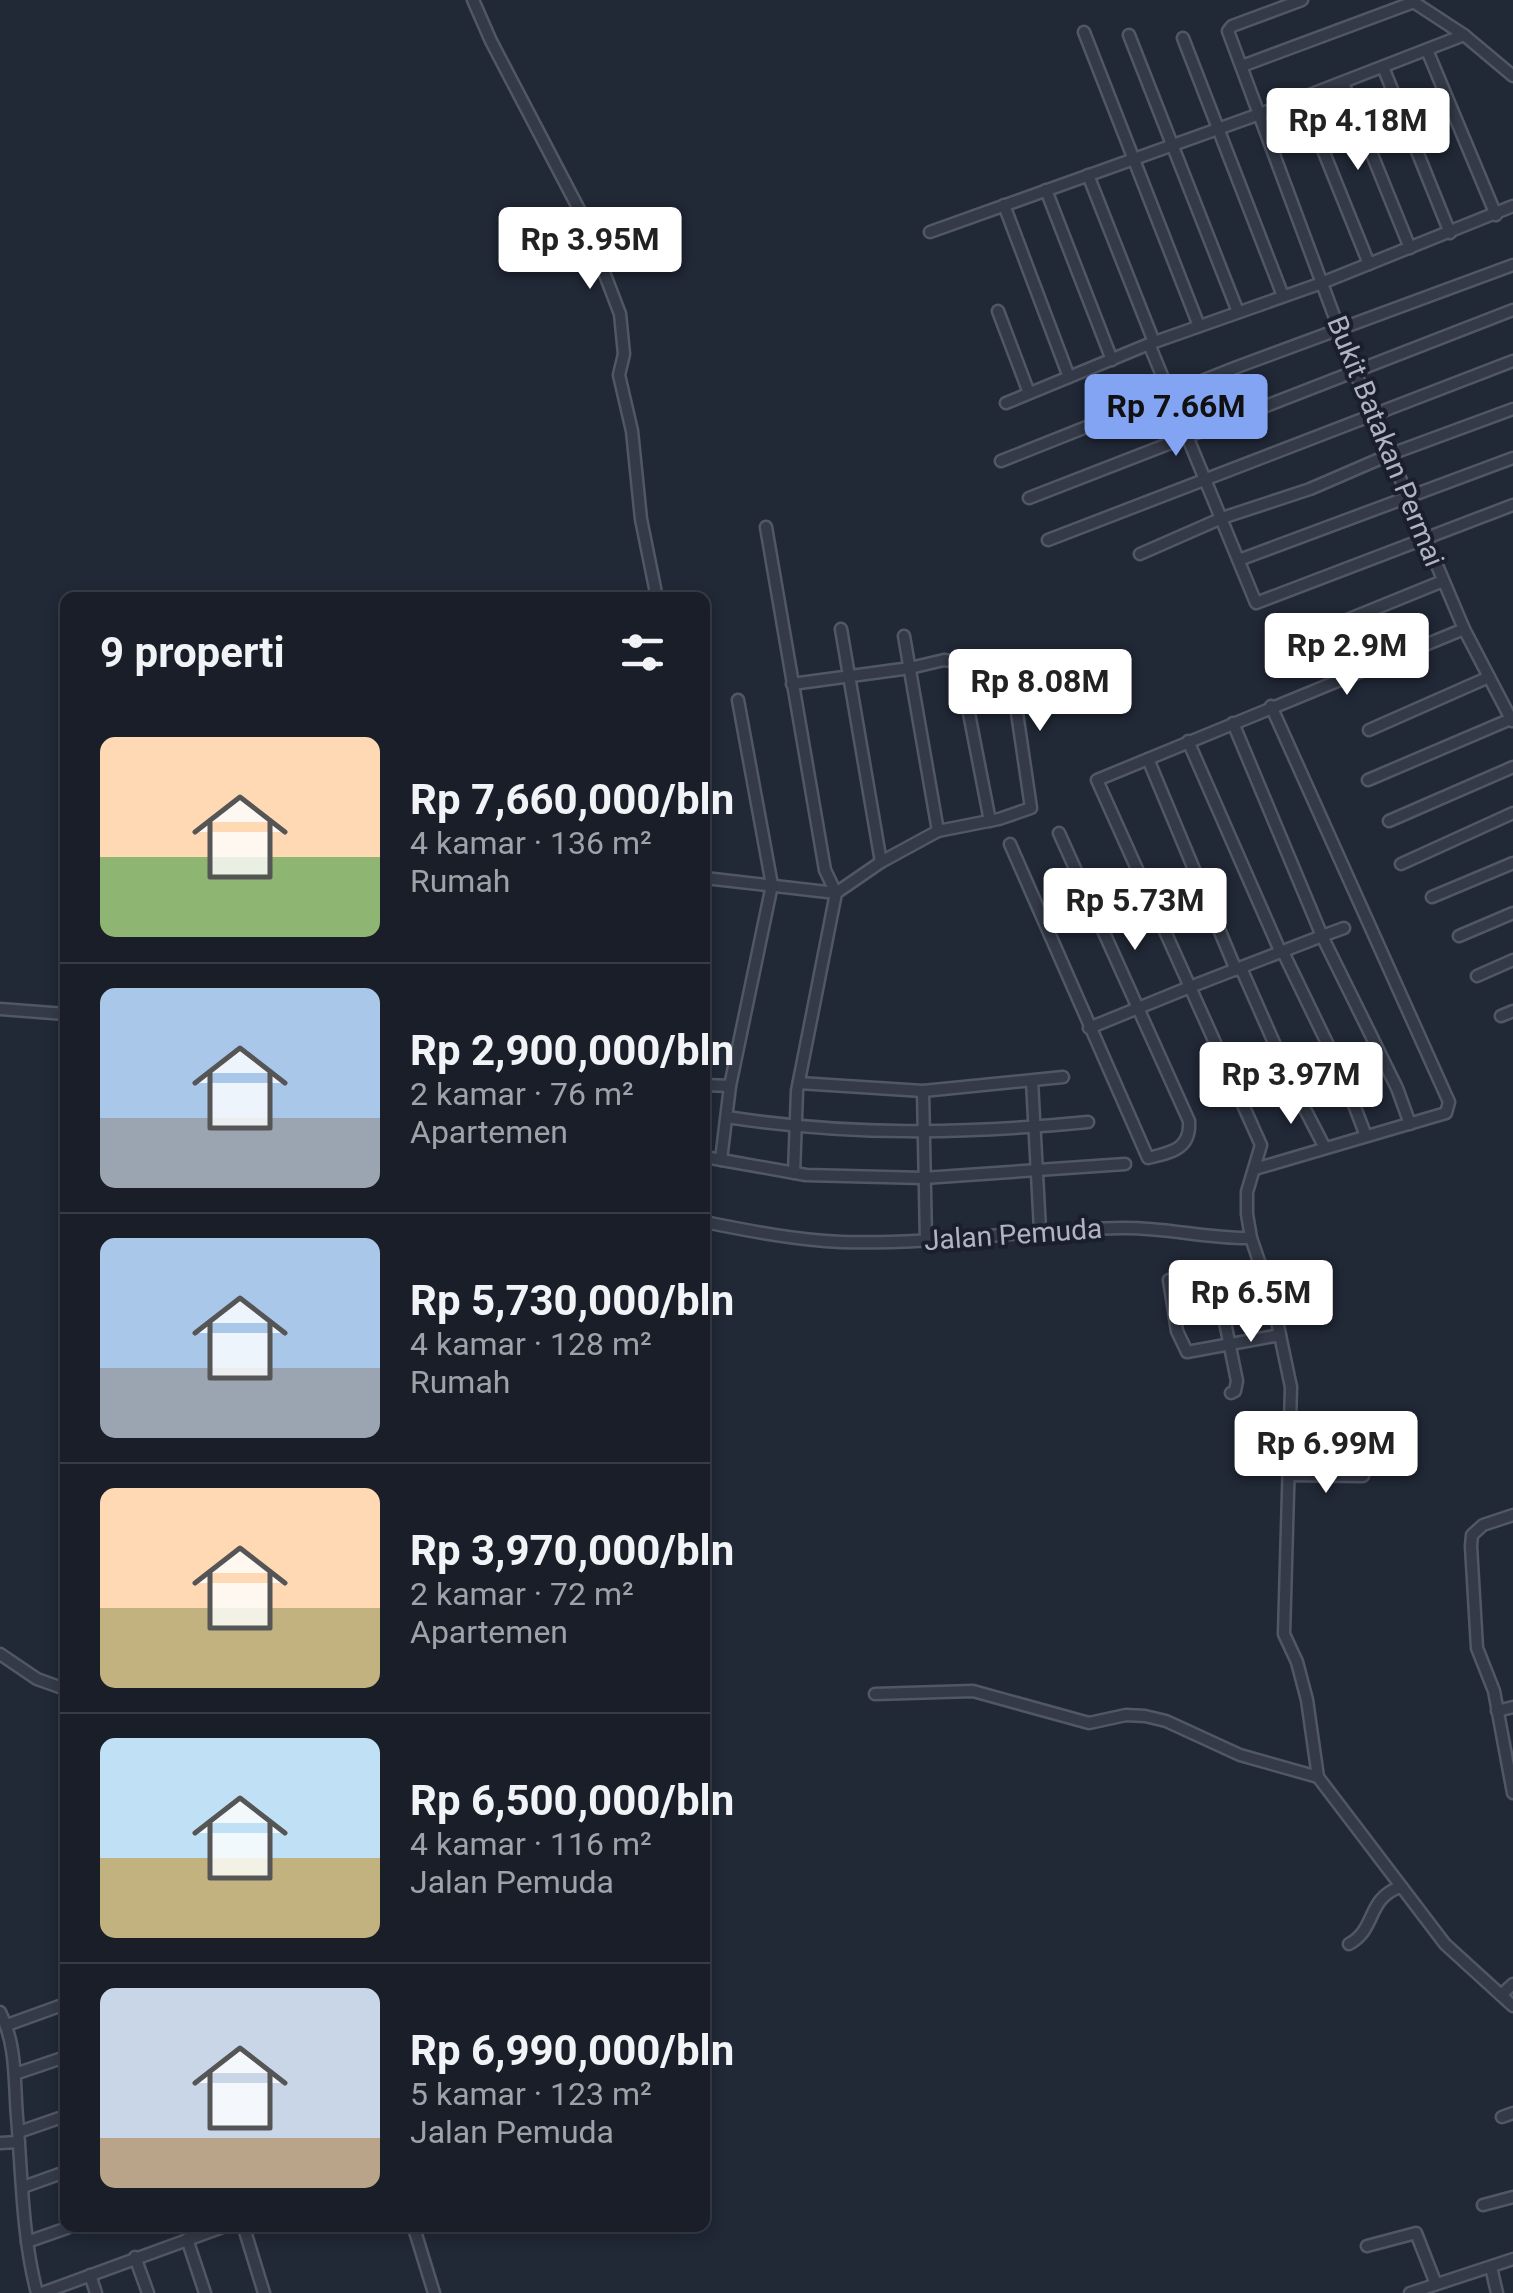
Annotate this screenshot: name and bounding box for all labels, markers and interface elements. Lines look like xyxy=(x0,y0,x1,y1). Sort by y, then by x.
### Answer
pin: Rp 4.18M xyxy=(1255,88,1461,173)
text: Rp 4.18M xyxy=(1289,101,1427,139)
pin: Rp 3.95M xyxy=(487,207,693,292)
text: Rp 3.95M xyxy=(521,220,659,258)
street label: Bukit Batakan Permai xyxy=(1320,311,1451,571)
pin: Rp 7.66M xyxy=(1073,374,1279,459)
text: Rp 7.66M xyxy=(1107,387,1245,425)
pin: Rp 2.9M xyxy=(1255,613,1439,698)
icon: filters xyxy=(615,625,670,680)
text: Rp 2.9M xyxy=(1287,626,1407,664)
text: 9 properti xyxy=(100,628,285,677)
pin: Rp 8.08M xyxy=(937,649,1143,734)
text: Rp 8.08M xyxy=(971,662,1109,700)
text: Rp 7,660,000/bln xyxy=(410,775,734,824)
icon: home xyxy=(180,777,300,897)
text: 4 kamar · 136 m² xyxy=(410,824,652,862)
text: Rumah xyxy=(410,862,510,900)
pin: Rp 5.73M xyxy=(1032,868,1238,953)
text: Rp 5.73M xyxy=(1066,881,1204,919)
text: Rp 2,900,000/bln xyxy=(410,1026,734,1075)
icon: home xyxy=(180,1028,300,1148)
pin: Rp 3.97M xyxy=(1188,1042,1394,1127)
text: Rp 3.97M xyxy=(1222,1055,1360,1093)
text: 2 kamar · 76 m² xyxy=(410,1075,634,1113)
text: Apartemen xyxy=(410,1113,568,1151)
street label: Jalan Pemuda xyxy=(923,1212,1103,1257)
pin: Rp 6.5M xyxy=(1159,1260,1343,1345)
text: Rp 6.5M xyxy=(1191,1273,1311,1311)
text: Rp 5,730,000/bln xyxy=(410,1276,734,1325)
icon: home xyxy=(180,1278,300,1398)
text: 4 kamar · 128 m² xyxy=(410,1325,652,1363)
text: Rumah xyxy=(410,1363,510,1401)
pin: Rp 6.99M xyxy=(1223,1411,1429,1496)
text: Rp 6.99M xyxy=(1257,1424,1395,1462)
text: Rp 3,970,000/bln xyxy=(410,1526,734,1575)
icon: home xyxy=(180,1528,300,1648)
text: 2 kamar · 72 m² xyxy=(410,1575,634,1613)
text: Apartemen xyxy=(410,1613,568,1651)
text: Rp 6,500,000/bln xyxy=(410,1776,734,1825)
icon: home xyxy=(180,1778,300,1898)
text: 4 kamar · 116 m² xyxy=(410,1825,652,1863)
text: Jalan Pemuda xyxy=(410,1863,614,1901)
text: Rp 6,990,000/bln xyxy=(410,2026,734,2075)
icon: home xyxy=(180,2028,300,2148)
text: 5 kamar · 123 m² xyxy=(410,2075,652,2113)
text: Jalan Pemuda xyxy=(410,2113,614,2151)

